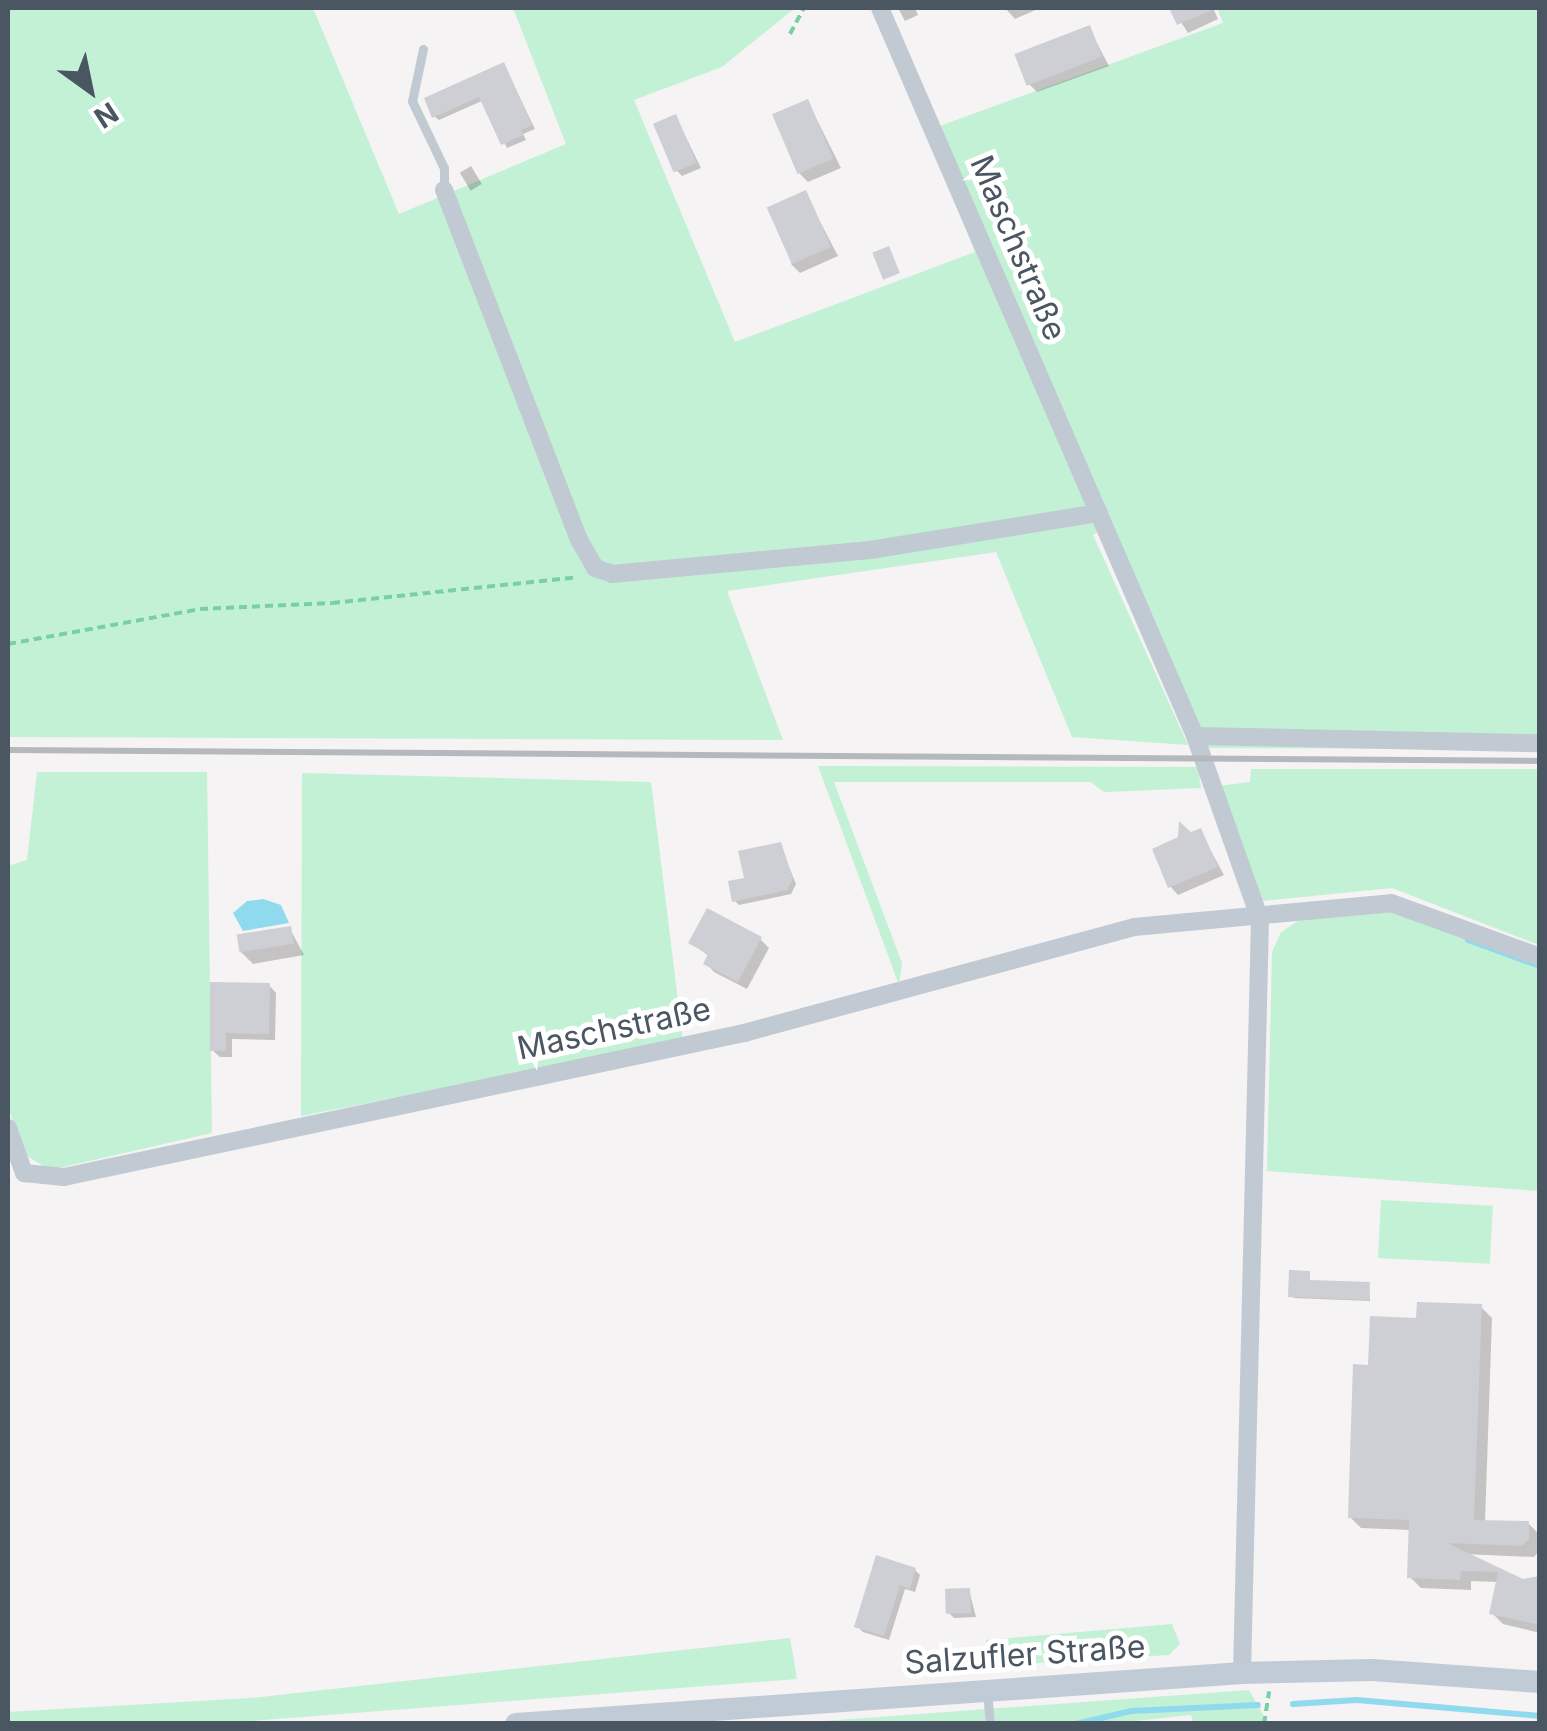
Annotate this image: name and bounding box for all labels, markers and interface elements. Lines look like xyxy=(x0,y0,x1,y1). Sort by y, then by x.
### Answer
north arrow xyxy=(40,40,140,140)
text: N xyxy=(88,95,125,135)
street label: Maschstraße xyxy=(962,150,1074,346)
street label: Maschstraße xyxy=(514,990,714,1068)
street label: Salzufler Straße xyxy=(903,1627,1147,1683)

